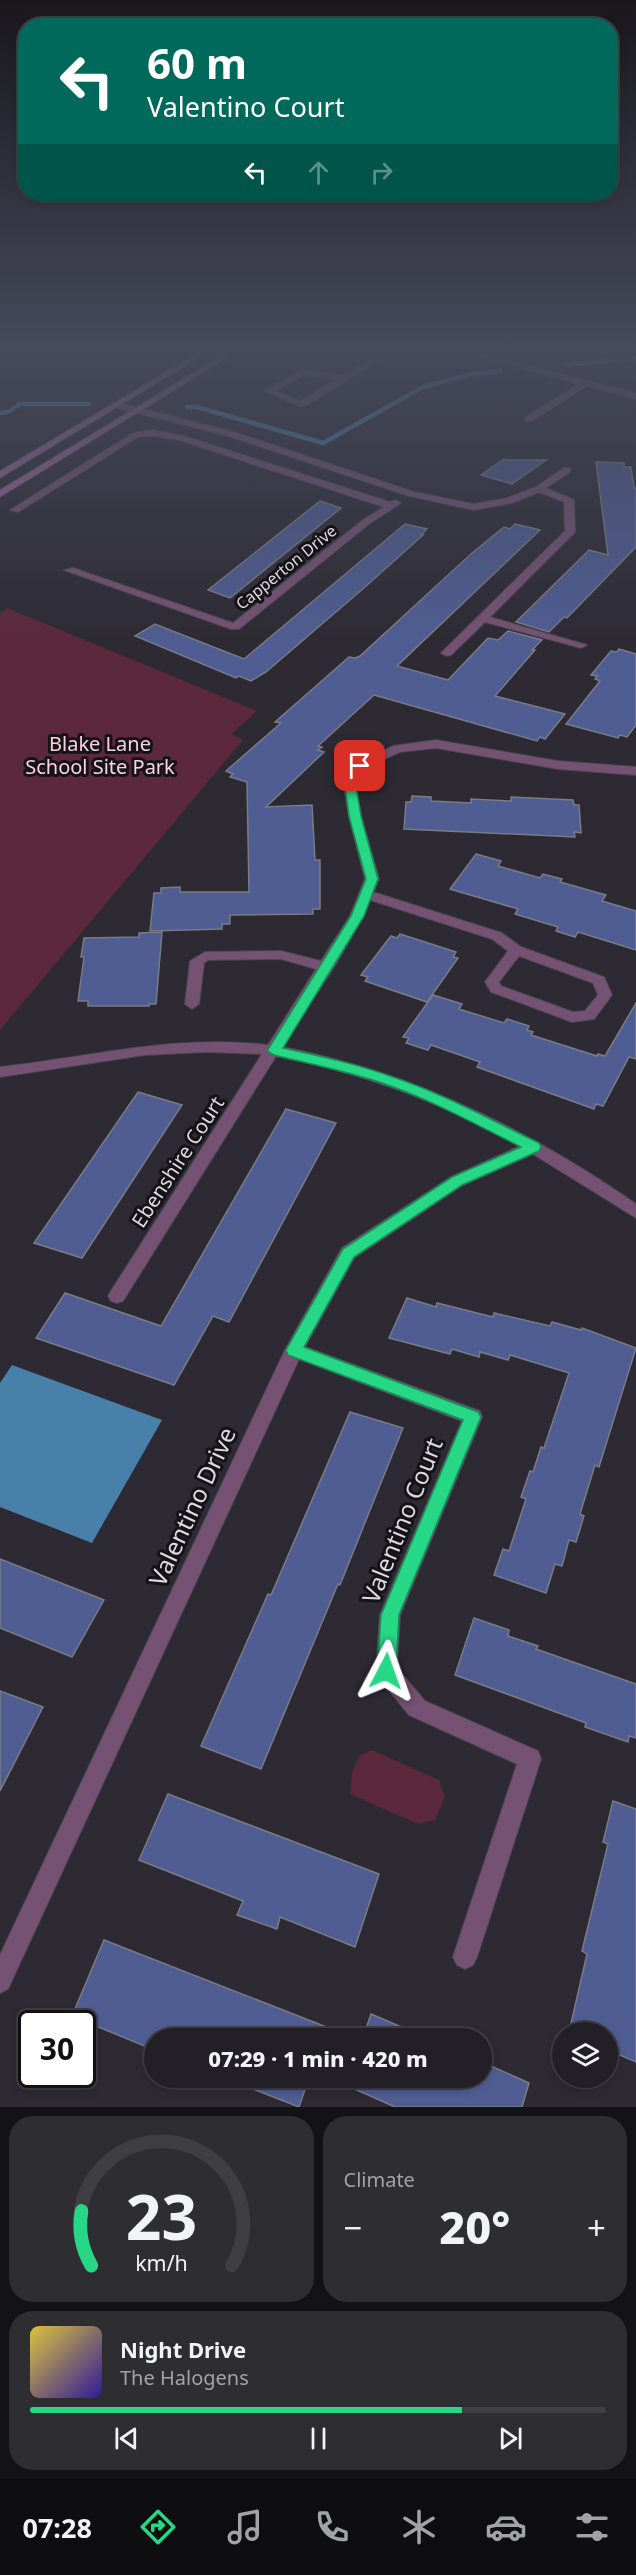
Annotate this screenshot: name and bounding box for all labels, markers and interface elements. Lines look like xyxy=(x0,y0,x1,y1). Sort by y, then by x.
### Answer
text: 60 m xyxy=(147,34,247,91)
icon: left xyxy=(48,42,126,120)
text: Valentino Court xyxy=(147,88,344,125)
icon: left xyxy=(239,156,272,189)
icon: ahead xyxy=(302,156,335,189)
icon: right xyxy=(365,156,398,189)
street label: Capperton Drive xyxy=(231,520,341,614)
park label: Blake Lane School Site Park xyxy=(25,730,175,780)
pin xyxy=(334,740,385,791)
icon: arrive xyxy=(343,749,376,782)
street label: Ebenshire Court xyxy=(125,1091,230,1232)
street label: Valentino Drive xyxy=(140,1422,243,1591)
street label: Valentino Court xyxy=(353,1433,450,1608)
position arrow xyxy=(354,1639,418,1703)
speed limit sign: 30 xyxy=(18,2010,96,2088)
map controls xyxy=(552,2022,618,2088)
button: layers xyxy=(552,2022,618,2088)
text: 07:29 · 1 min · 420 m xyxy=(208,2043,428,2073)
text: Climate xyxy=(344,2166,415,2193)
text: 23 xyxy=(126,2173,197,2258)
text: 20° xyxy=(439,2196,510,2257)
text: − xyxy=(344,2205,362,2250)
text: + xyxy=(587,2205,606,2250)
text: km/h xyxy=(135,2248,188,2277)
text: Night Drive xyxy=(120,2334,246,2364)
text: The Halogens xyxy=(120,2364,249,2391)
icon: previous xyxy=(110,2422,143,2455)
icon: pause xyxy=(302,2422,335,2455)
icon: next xyxy=(494,2422,527,2455)
icon: directions xyxy=(137,2506,179,2548)
icon: music xyxy=(224,2506,266,2548)
icon: phone xyxy=(311,2506,353,2548)
icon: climate xyxy=(398,2506,440,2548)
icon: car xyxy=(485,2506,527,2548)
icon: filters xyxy=(571,2506,613,2548)
text: 07:28 xyxy=(22,2509,92,2546)

